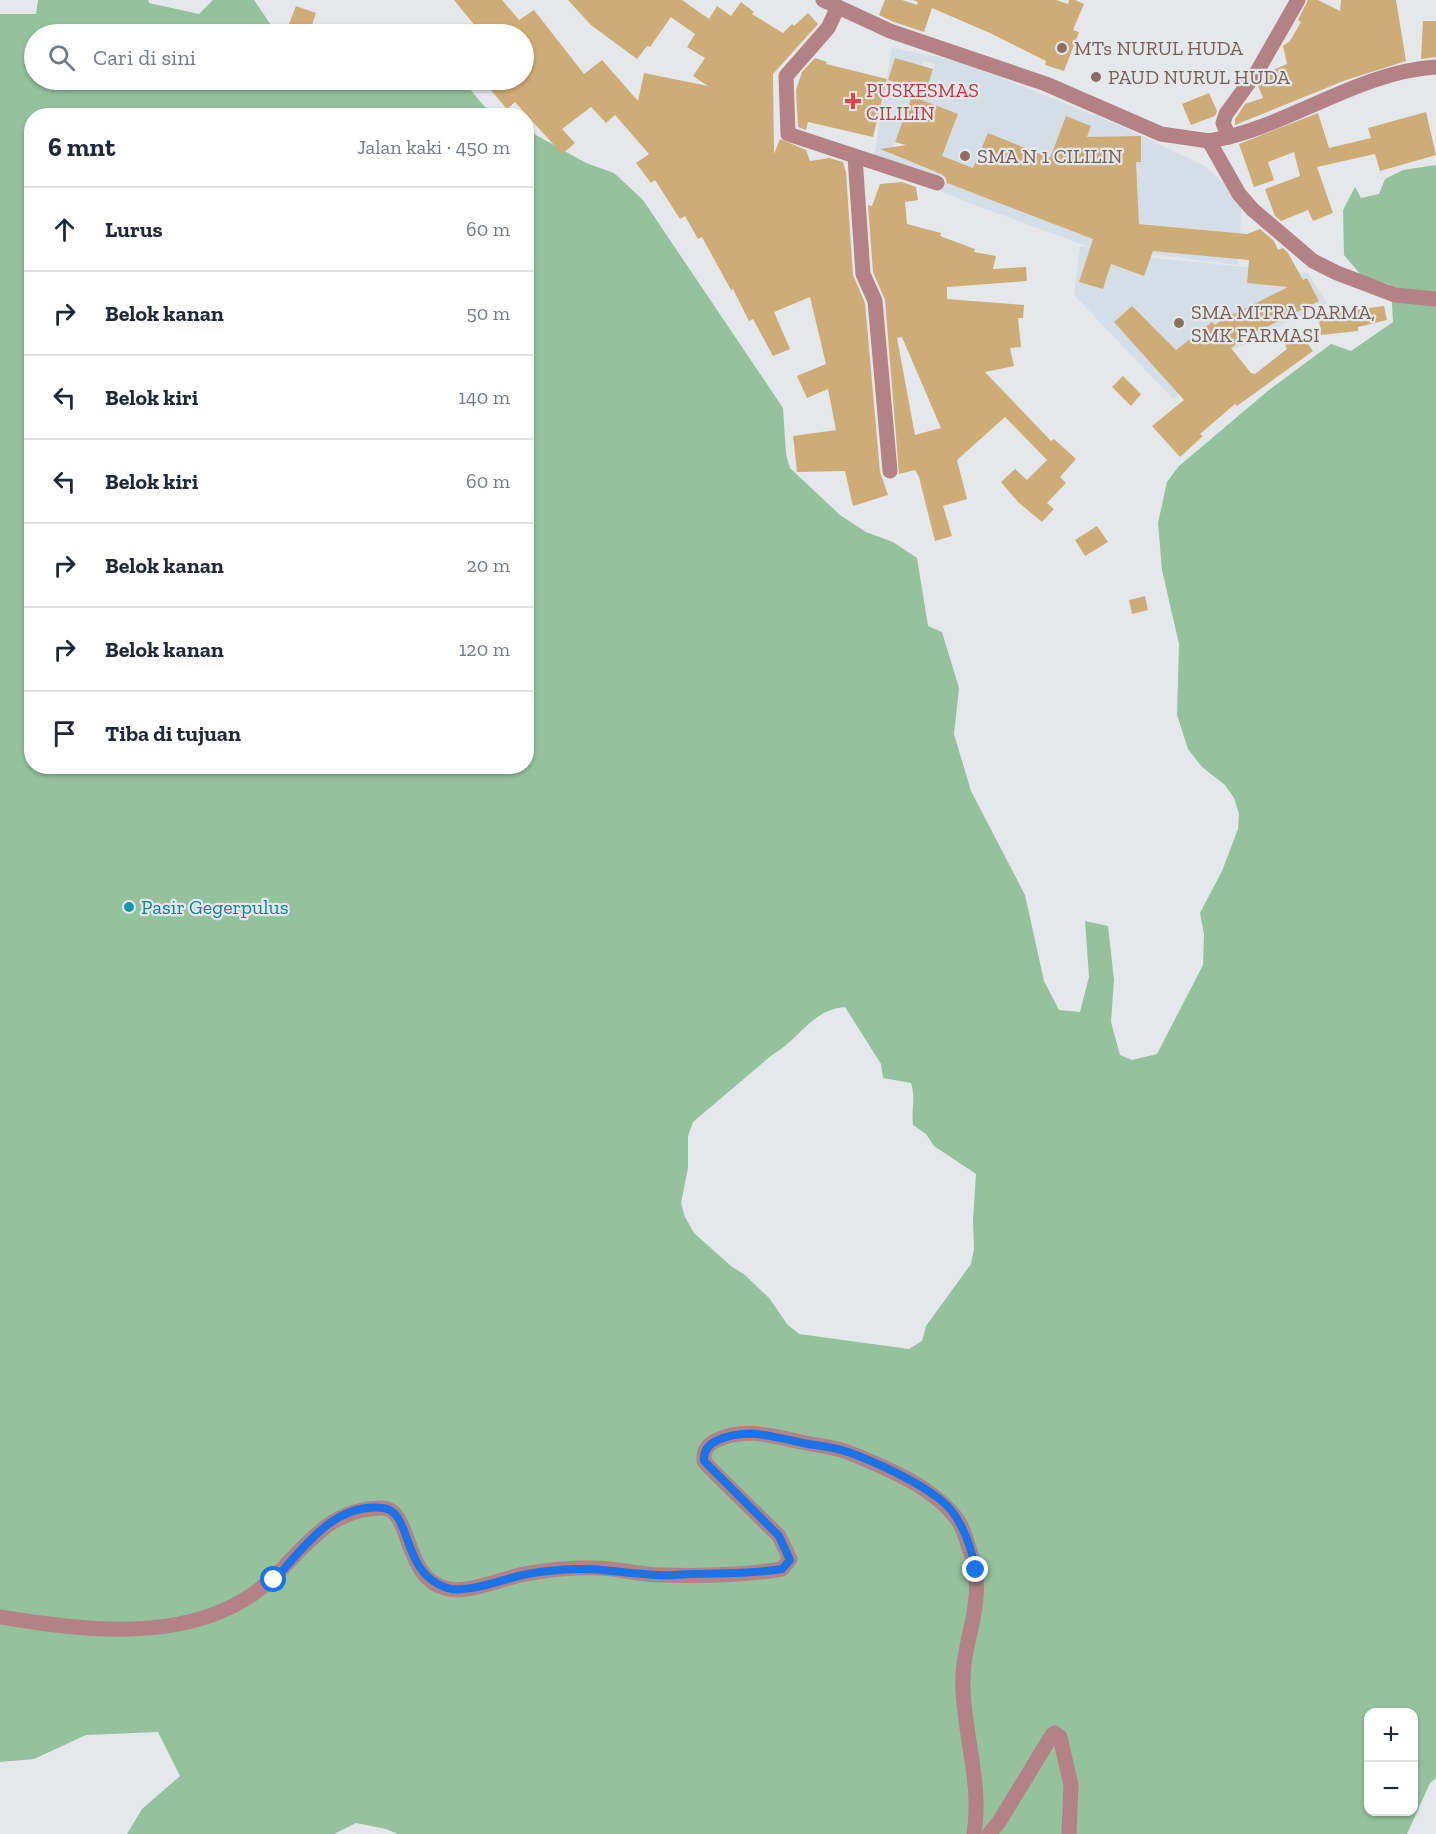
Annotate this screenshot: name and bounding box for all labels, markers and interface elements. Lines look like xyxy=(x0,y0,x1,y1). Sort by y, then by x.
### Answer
search box xyxy=(24,24,534,90)
place label: MTs NURUL HUDA xyxy=(1074,36,1244,60)
icon: search xyxy=(45,41,78,74)
marker: MTs NURUL HUDA xyxy=(1055,41,1069,55)
text: Cari di sini xyxy=(93,44,196,71)
place label: PAUD NURUL HUDA xyxy=(1108,65,1291,89)
marker: PAUD NURUL HUDA xyxy=(1089,70,1103,84)
place label: PUSKESMAS CILILIN xyxy=(866,78,979,125)
marker: PUSKESMAS CILILIN xyxy=(844,92,862,110)
text: 6 mnt xyxy=(48,131,115,163)
text: Jalan kaki · 450 m xyxy=(357,135,510,159)
place label: SMA N 1 CILILIN xyxy=(977,144,1123,168)
marker: SMA N 1 CILILIN xyxy=(958,149,972,163)
icon: ahead xyxy=(48,213,81,246)
text: Lurus xyxy=(105,216,163,243)
text: 60 m xyxy=(466,217,510,241)
icon: right xyxy=(48,297,81,330)
text: Belok kanan xyxy=(105,300,224,327)
place label: SMA MITRA DARMA, SMK FARMASI xyxy=(1191,300,1375,347)
text: 50 m xyxy=(466,301,510,325)
marker: SMA MITRA DARMA, SMK FARMASI xyxy=(1172,316,1186,330)
icon: left xyxy=(48,381,81,414)
text: Belok kiri xyxy=(105,384,198,411)
text: 140 m xyxy=(458,385,510,409)
icon: left xyxy=(48,465,81,498)
text: Belok kiri xyxy=(105,468,198,495)
text: 60 m xyxy=(466,469,510,493)
icon: right xyxy=(48,549,81,582)
text: Belok kanan xyxy=(105,552,224,579)
text: 20 m xyxy=(466,553,510,577)
icon: right xyxy=(48,633,81,666)
text: Belok kanan xyxy=(105,636,224,663)
text: 120 m xyxy=(459,637,510,661)
icon: arrive xyxy=(48,717,81,750)
text: Tiba di tujuan xyxy=(105,720,241,747)
place label: Pasir Gegerpulus xyxy=(141,895,289,919)
marker: Pasir Gegerpulus xyxy=(122,900,136,914)
route end xyxy=(962,1556,988,1582)
route start xyxy=(260,1566,286,1592)
map controls xyxy=(1364,1708,1418,1816)
button: + xyxy=(1364,1708,1418,1762)
button: − xyxy=(1364,1762,1418,1816)

